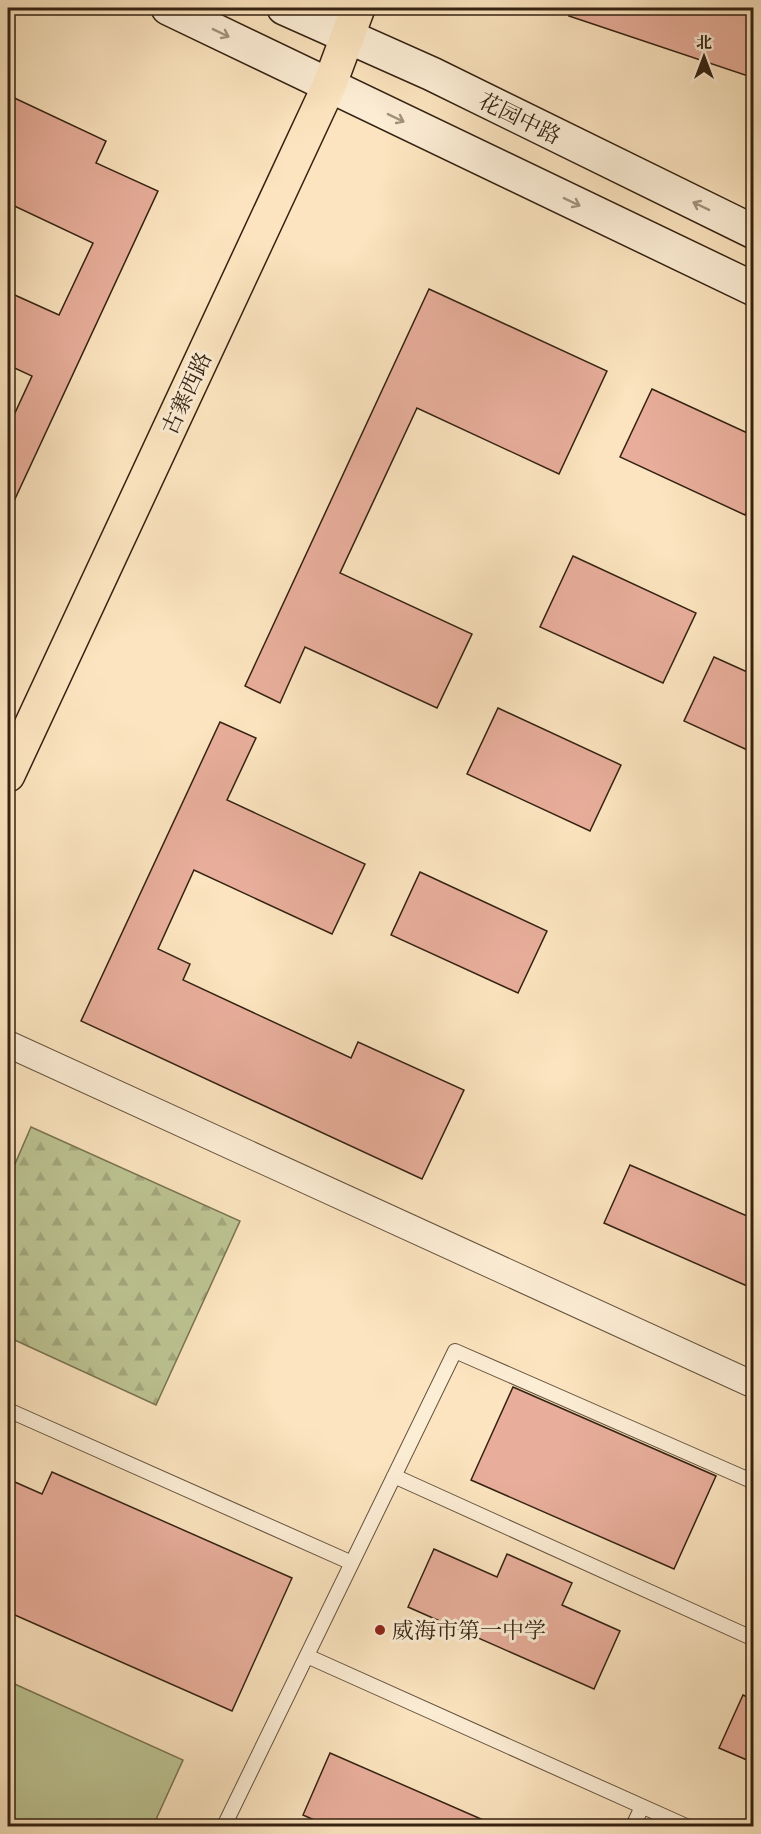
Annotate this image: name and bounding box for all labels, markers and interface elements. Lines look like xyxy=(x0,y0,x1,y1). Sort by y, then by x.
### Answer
north arrow xyxy=(674,27,734,87)
one-way arrow xyxy=(211,28,229,40)
text: 北 xyxy=(696,34,712,54)
street label: 花园中路 xyxy=(473,88,565,152)
one-way arrow xyxy=(387,113,405,125)
one-way arrow xyxy=(563,197,581,209)
one-way arrow xyxy=(692,200,710,212)
street label: 古寨西路 xyxy=(157,348,219,440)
place label: 威海市第一中学 xyxy=(392,1618,546,1646)
marker: 威海市第一中学 xyxy=(373,1623,387,1637)

